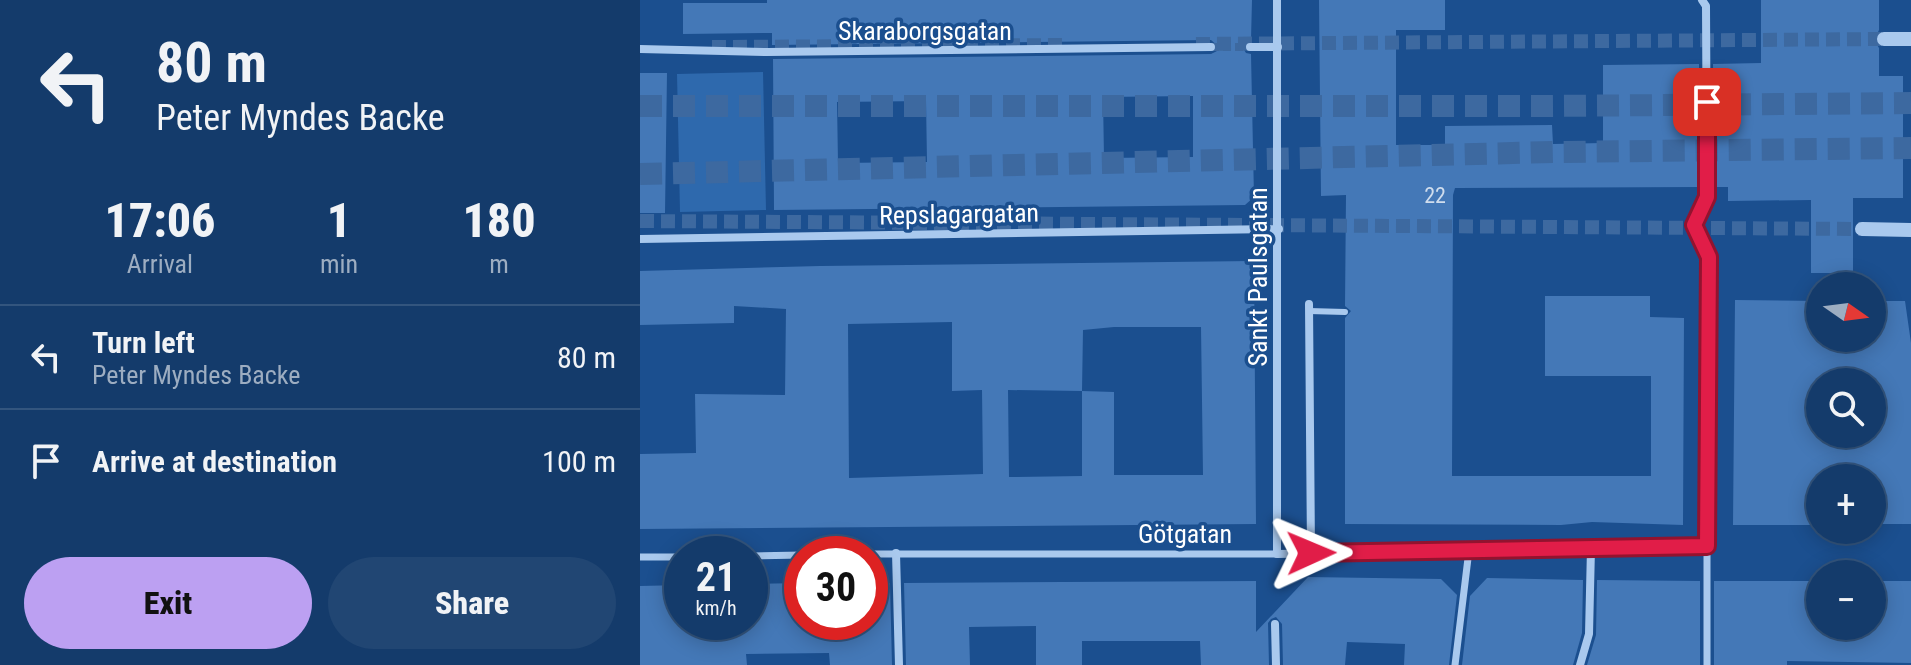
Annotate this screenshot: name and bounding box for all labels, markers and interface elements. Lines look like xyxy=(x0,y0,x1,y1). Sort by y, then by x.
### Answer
street label: Skaraborgsgatan xyxy=(838,16,1012,46)
text: 80 m xyxy=(156,30,267,96)
icon: left xyxy=(24,32,128,136)
pin xyxy=(1673,68,1741,136)
icon: arrive xyxy=(1685,80,1729,124)
text: Peter Myndes Backe xyxy=(156,97,445,139)
house number: 22 xyxy=(1424,183,1446,208)
street label: Sankt Paulsgatan xyxy=(1243,187,1273,367)
text: 17:06 xyxy=(104,192,216,249)
text: 1 xyxy=(327,192,351,249)
text: 180 xyxy=(462,192,536,249)
street label: Repslagargatan xyxy=(879,198,1039,230)
text: Arrival xyxy=(127,249,193,279)
text: min xyxy=(320,249,358,279)
text: m xyxy=(489,249,509,279)
north arrow xyxy=(1806,272,1886,352)
map controls xyxy=(1806,272,1886,640)
text: Turn left xyxy=(92,325,195,360)
icon: left xyxy=(24,335,68,379)
text: 80 m xyxy=(557,340,616,375)
text: Peter Myndes Backe xyxy=(92,360,300,390)
button: search xyxy=(1806,368,1886,448)
icon: arrive xyxy=(24,439,68,483)
text: Arrive at destination xyxy=(92,444,337,479)
text: 100 m xyxy=(542,444,616,479)
button: + xyxy=(1806,464,1886,544)
position arrow xyxy=(1269,511,1353,595)
street label: Götgatan xyxy=(1138,519,1232,549)
speed limit sign: 30 xyxy=(784,536,888,640)
text: 21 xyxy=(696,554,736,601)
button: Exit xyxy=(24,557,312,649)
button: Share xyxy=(328,557,616,649)
button: − xyxy=(1806,560,1886,640)
text: km/h xyxy=(695,596,737,620)

